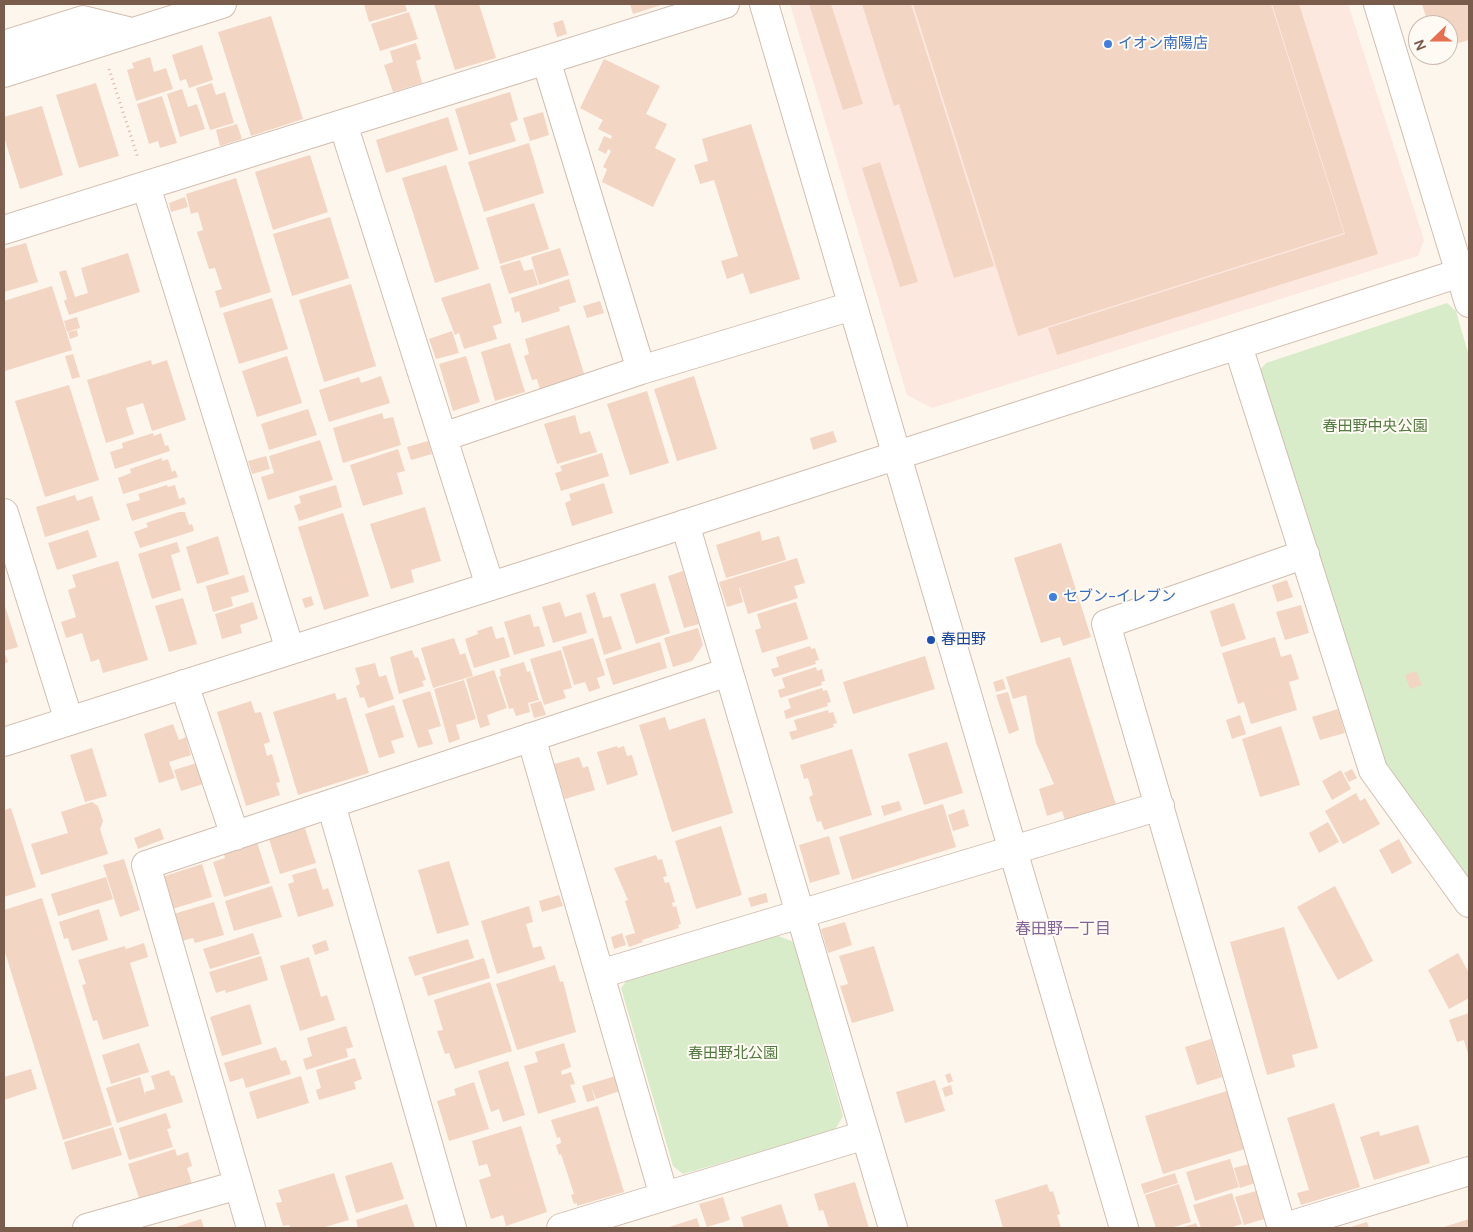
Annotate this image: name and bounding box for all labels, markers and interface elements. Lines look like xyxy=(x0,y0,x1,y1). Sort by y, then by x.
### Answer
north arrow xyxy=(1408,15,1458,65)
place label: イオン南陽店 xyxy=(1118,35,1208,53)
text: N xyxy=(1410,37,1430,53)
marker: イオン南陽店 xyxy=(1102,38,1114,50)
park label: 春田野中央公園 xyxy=(1323,418,1427,436)
place label: セブン-イレブン xyxy=(1063,588,1176,606)
marker: セブン-イレブン xyxy=(1047,591,1059,603)
place label: 春田野 xyxy=(941,631,986,649)
marker: 春田野 xyxy=(925,634,937,646)
district label: 春田野一丁目 xyxy=(1015,920,1111,940)
park label: 春田野北公園 xyxy=(688,1045,778,1063)

